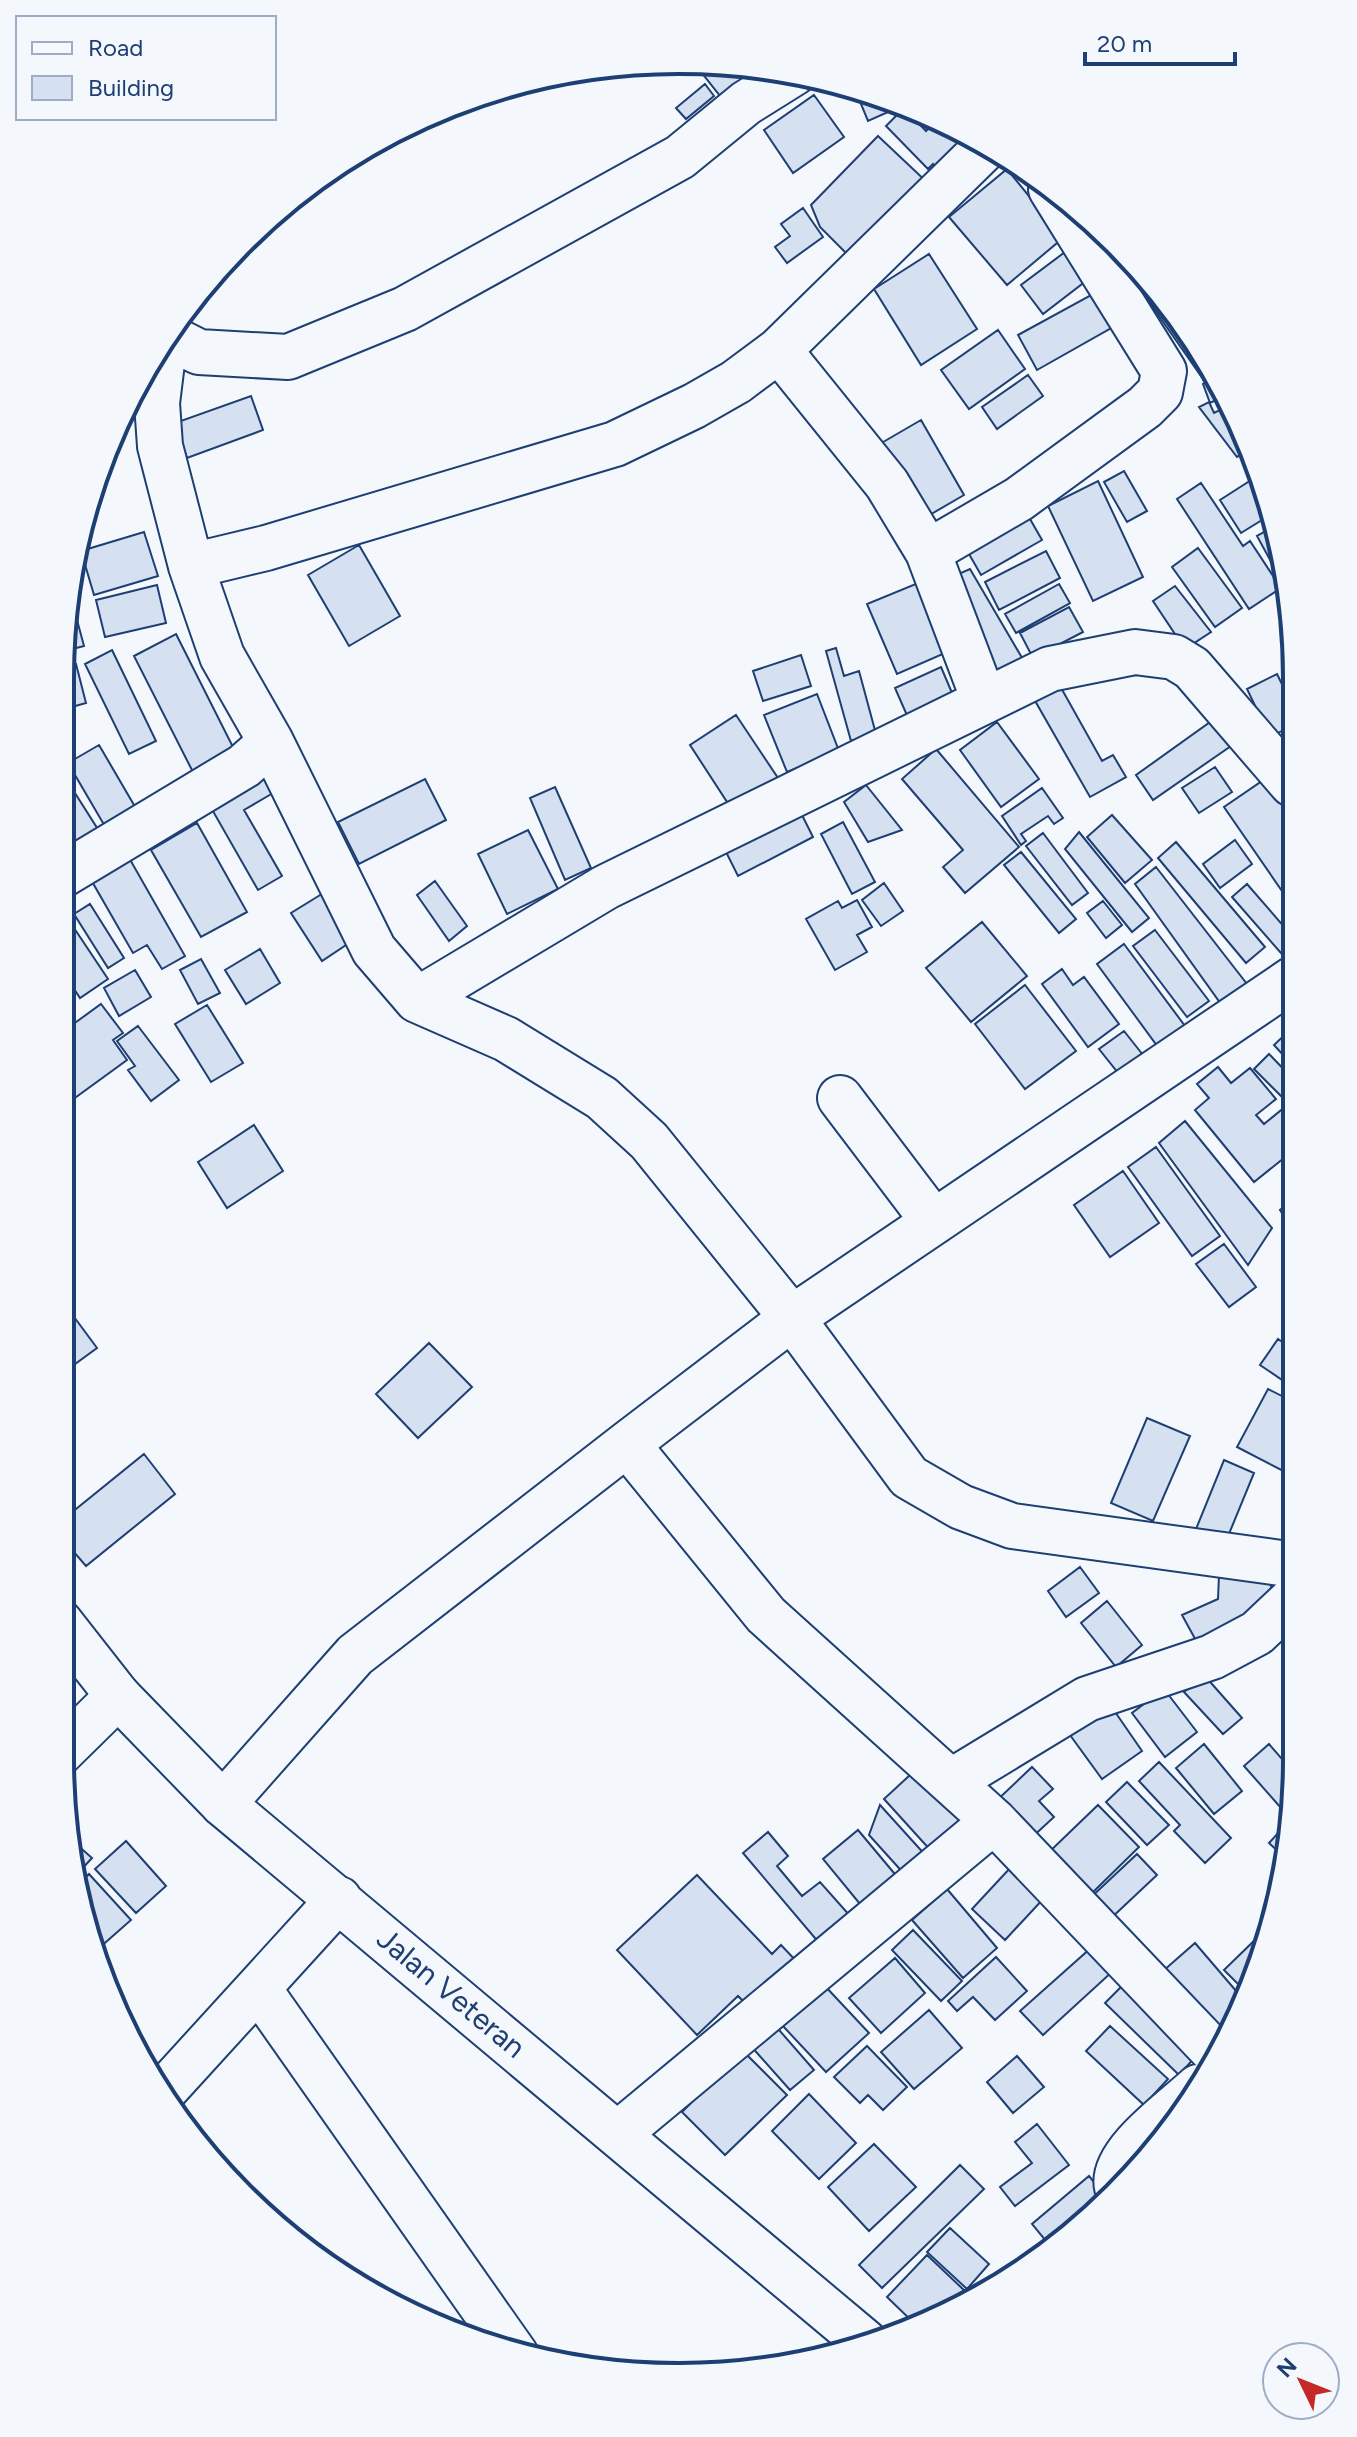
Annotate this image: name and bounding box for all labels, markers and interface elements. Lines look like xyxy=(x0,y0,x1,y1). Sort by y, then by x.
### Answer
legend xyxy=(16,16,276,120)
scale bar xyxy=(1085,16,1235,66)
text: 20 m xyxy=(1097,29,1152,58)
text: Road xyxy=(88,33,143,62)
text: Building xyxy=(88,73,174,102)
street label: Jalan Veteran xyxy=(369,1920,533,2065)
north arrow xyxy=(1261,2341,1341,2421)
text: N xyxy=(1271,2352,1302,2383)

